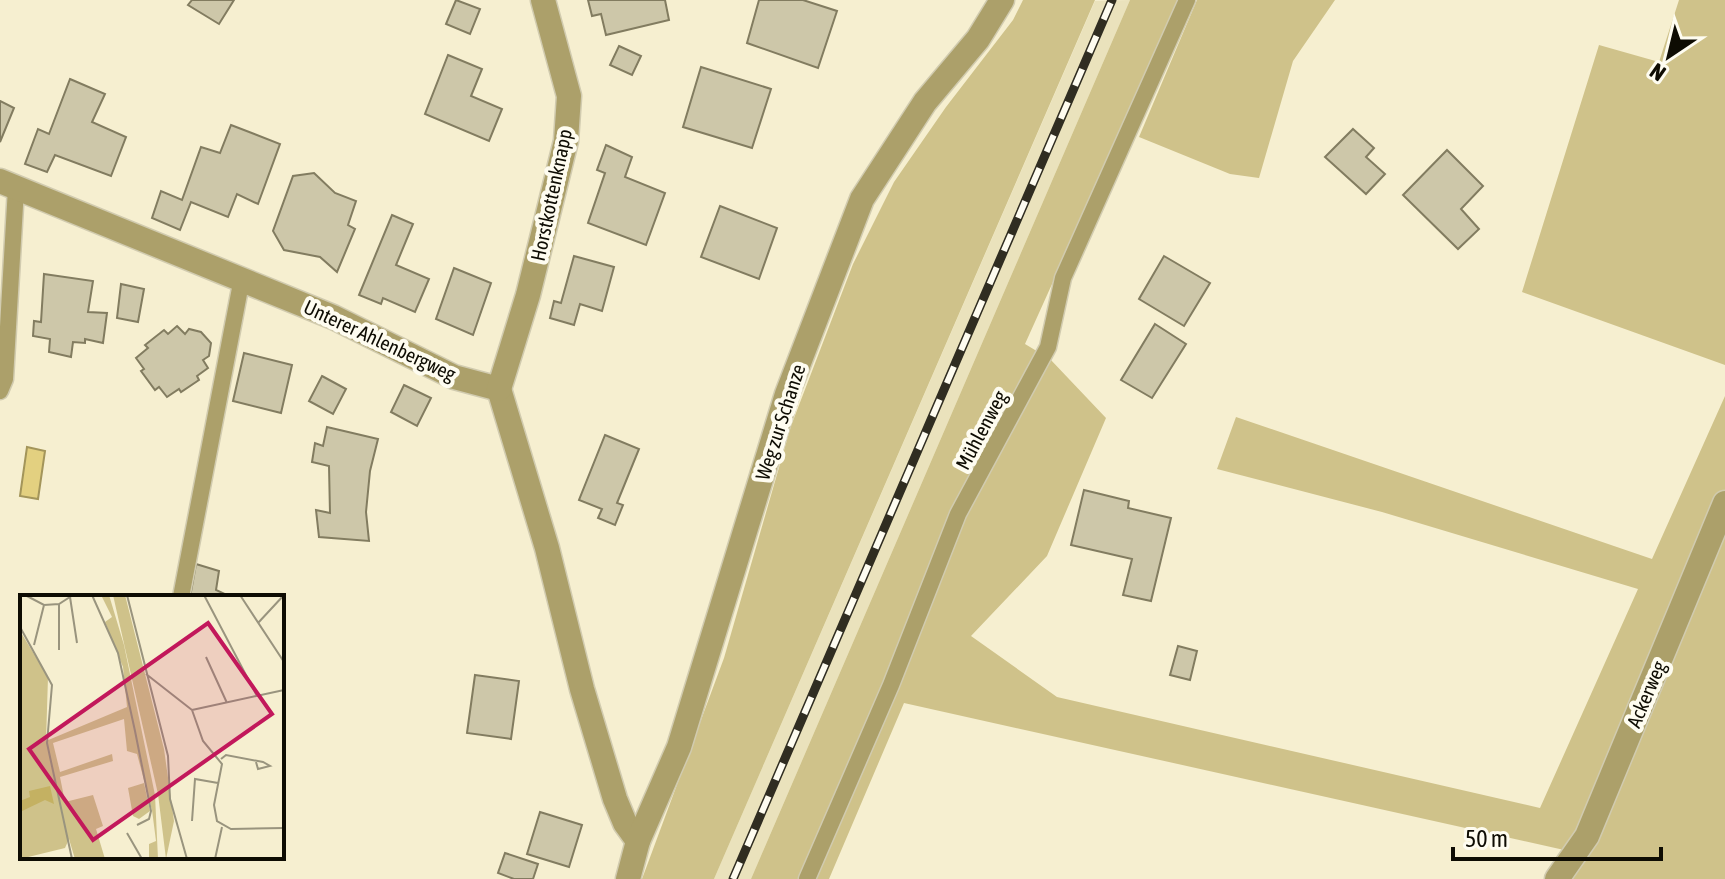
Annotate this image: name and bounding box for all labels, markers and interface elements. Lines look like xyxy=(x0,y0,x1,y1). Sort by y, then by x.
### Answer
north arrow xyxy=(1629,16,1709,96)
text: N xyxy=(1645,58,1670,87)
street label: Horstkottenknapp xyxy=(526,127,576,263)
street label: Unterer Ahlenbergweg xyxy=(300,295,460,385)
street label: Weg zur Schanze xyxy=(750,361,810,483)
street label: Mühlenweg xyxy=(951,386,1012,473)
inset map xyxy=(20,595,284,859)
street label: Ackerweg xyxy=(1622,657,1670,731)
scale bar xyxy=(1453,811,1661,861)
text: 50 m xyxy=(1465,825,1508,852)

